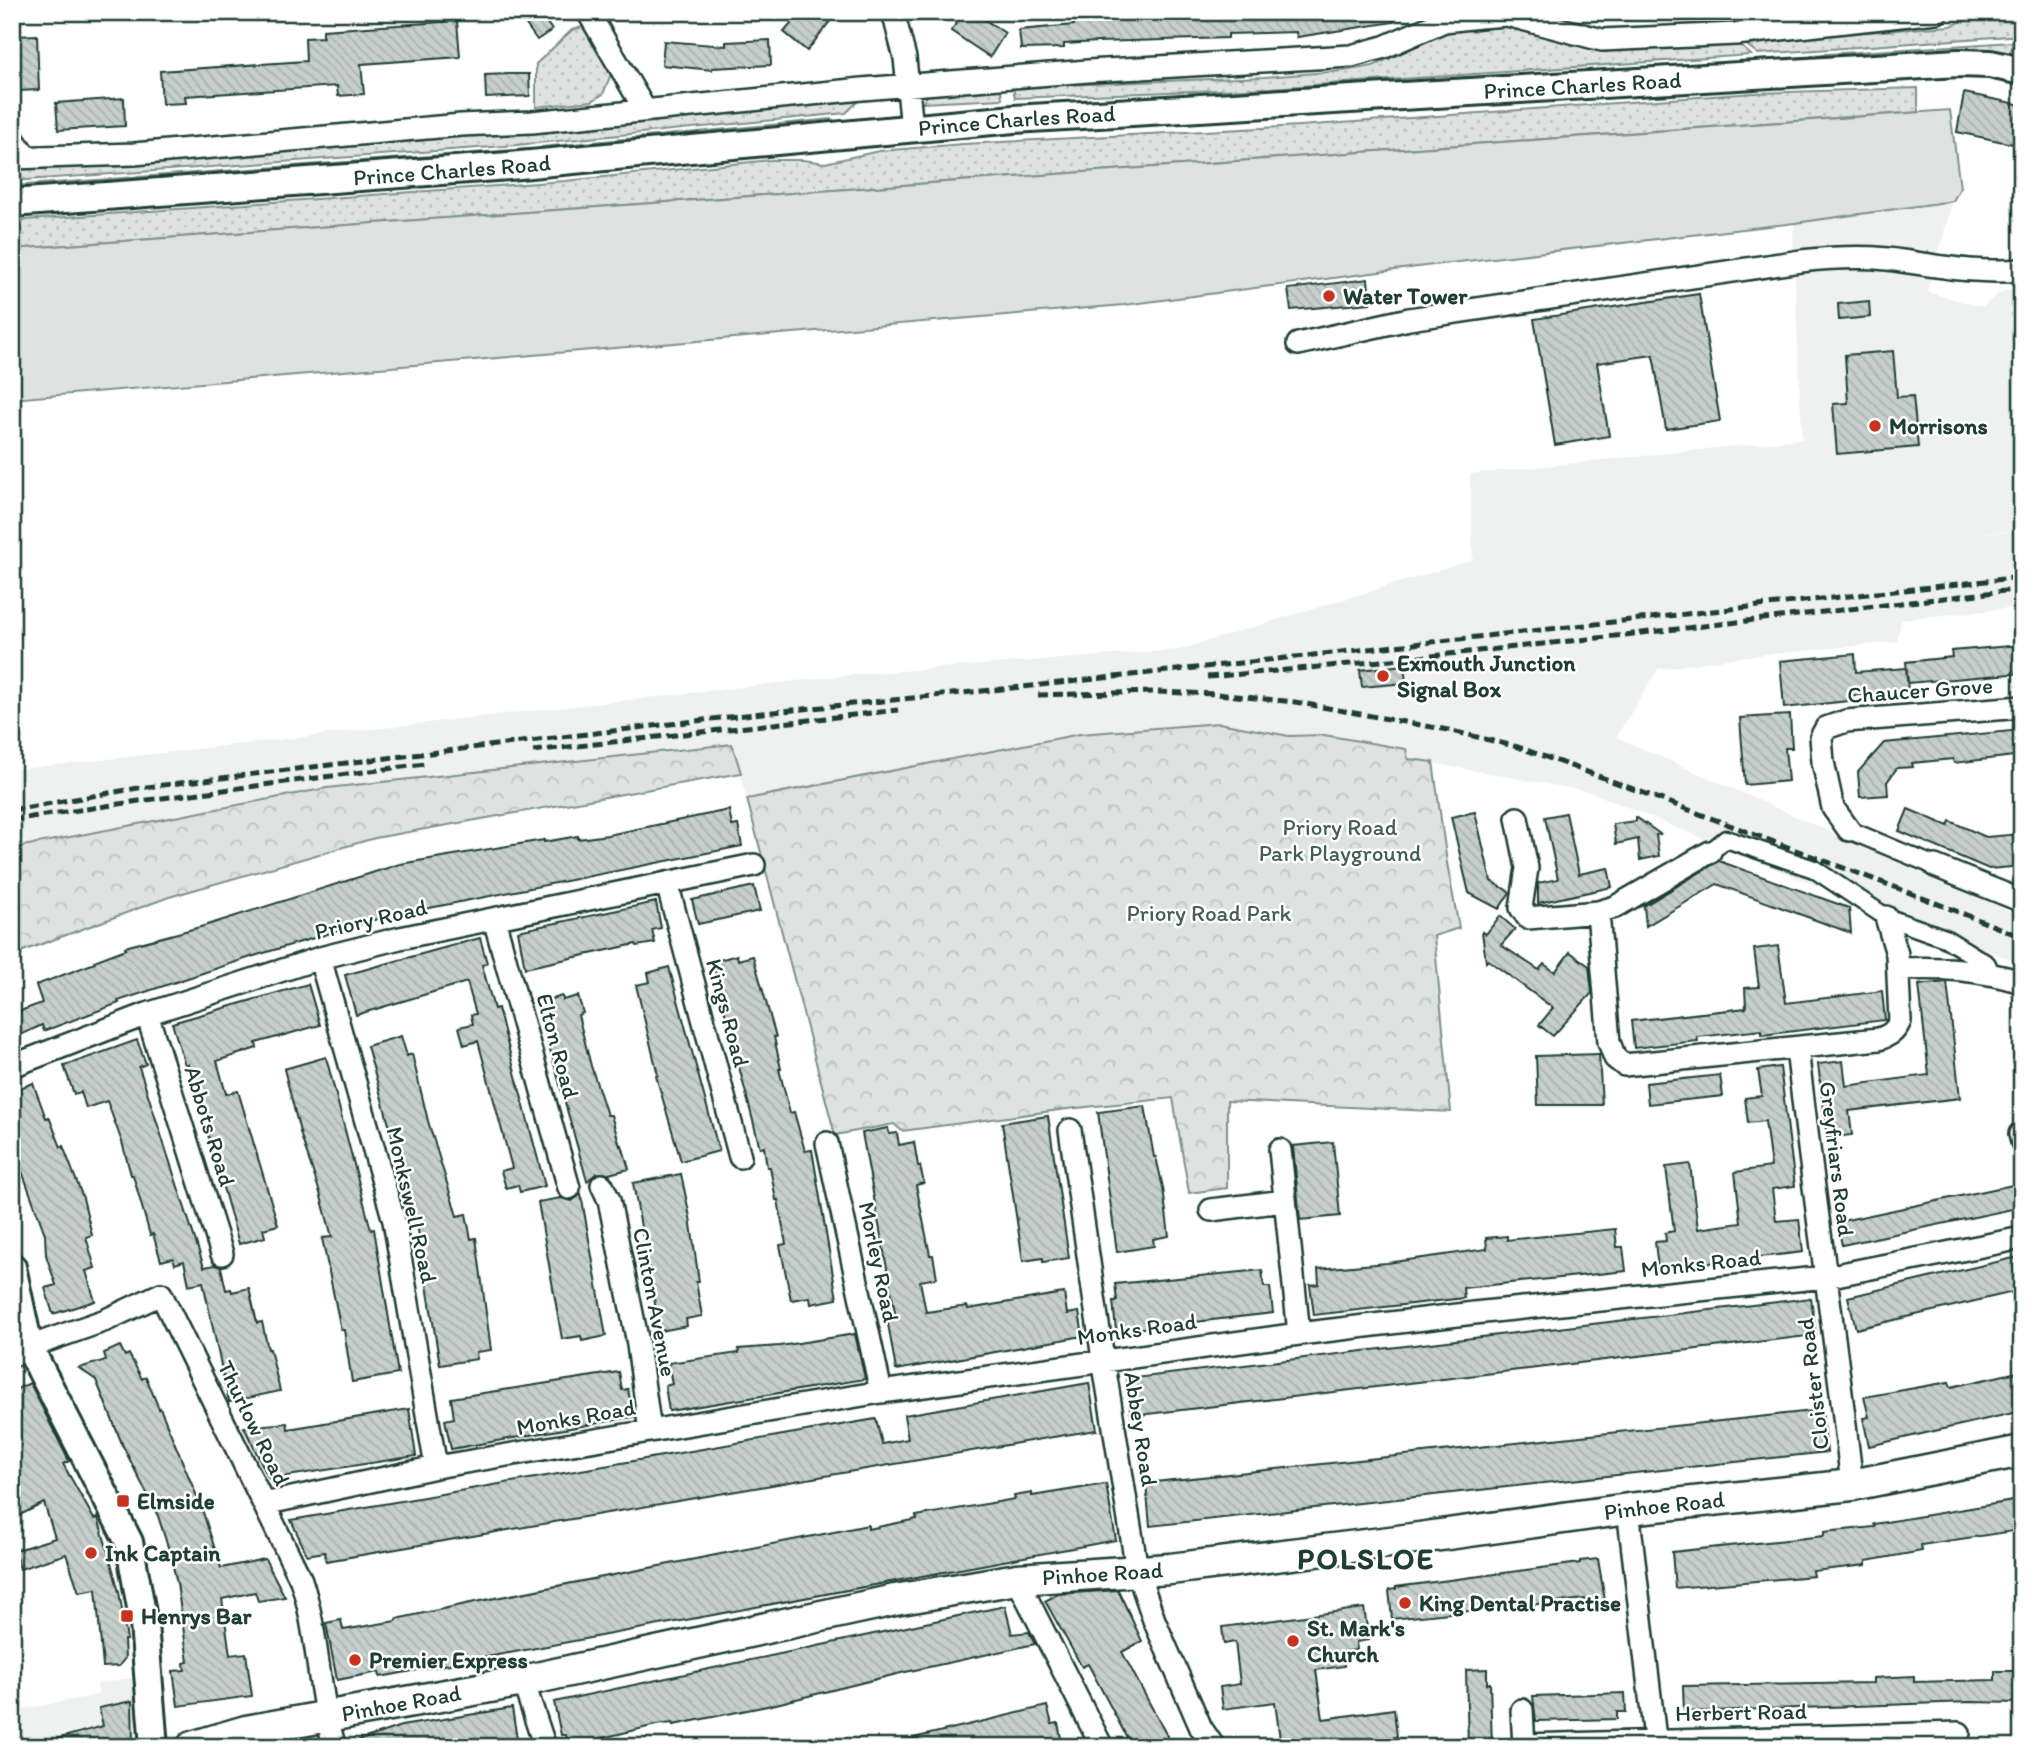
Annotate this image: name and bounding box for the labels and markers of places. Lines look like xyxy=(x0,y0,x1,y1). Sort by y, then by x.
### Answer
place label: Water Tower xyxy=(1343,282,1468,310)
marker: Water Tower xyxy=(1321,288,1337,304)
place label: Morrisons xyxy=(1889,412,1988,440)
marker: Morrisons xyxy=(1867,418,1883,434)
place label: Exmouth Junction Signal Box xyxy=(1397,649,1576,703)
marker: Exmouth Junction Signal Box xyxy=(1375,668,1391,684)
place label: Elmside xyxy=(137,1487,215,1515)
marker: Elmside xyxy=(115,1493,131,1509)
place label: Ink Captain xyxy=(105,1539,221,1567)
marker: Ink Captain xyxy=(83,1545,99,1561)
place label: King Dental Practise xyxy=(1419,1589,1621,1617)
marker: King Dental Practise xyxy=(1397,1595,1413,1611)
place label: Henrys Bar xyxy=(141,1602,252,1630)
marker: Henrys Bar xyxy=(119,1608,135,1624)
place label: St. Mark's Church xyxy=(1307,1614,1405,1668)
marker: St. Mark's Church xyxy=(1285,1633,1301,1649)
place label: Premier Express xyxy=(369,1646,528,1674)
marker: Premier Express xyxy=(347,1652,363,1668)

